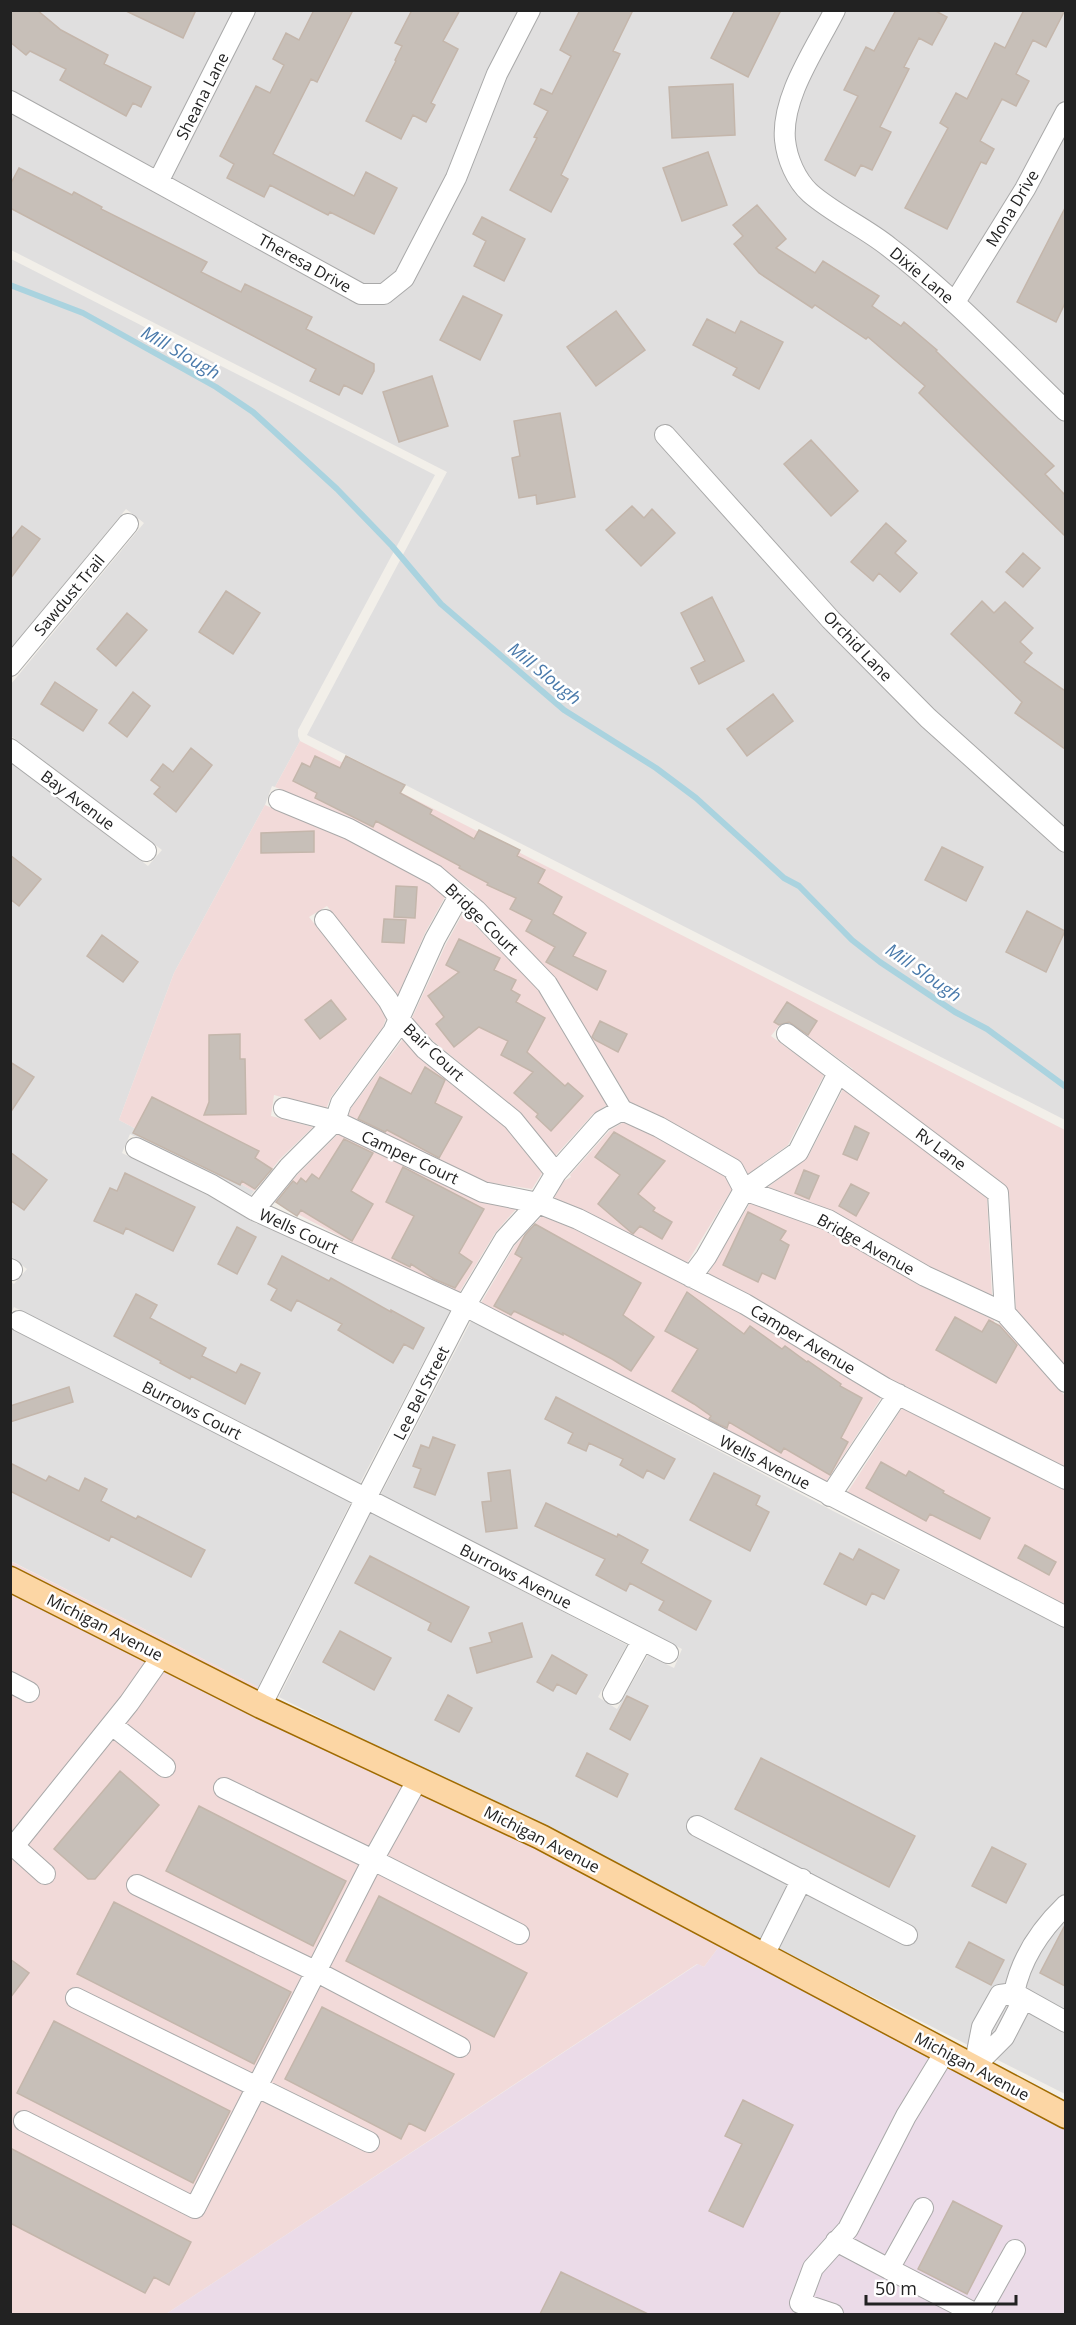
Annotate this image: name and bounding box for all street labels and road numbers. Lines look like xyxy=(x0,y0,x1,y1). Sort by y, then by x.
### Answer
street label: Sheana Lane xyxy=(171,49,233,143)
street label: Mona Drive xyxy=(980,165,1044,251)
street label: Theresa Drive xyxy=(255,228,355,298)
street label: Dixie Lane xyxy=(885,242,959,308)
street label: Sawdust Trail xyxy=(29,550,109,640)
street label: Orchid Lane xyxy=(819,606,897,686)
street label: Bay Avenue xyxy=(37,765,119,835)
street label: Bridge Court xyxy=(440,878,524,960)
street label: Bair Court xyxy=(399,1018,469,1086)
street label: Rv Lane xyxy=(911,1123,971,1175)
street label: Camper Court xyxy=(358,1125,462,1189)
street label: Wells Court xyxy=(256,1203,343,1259)
street label: Bridge Avenue xyxy=(813,1208,919,1280)
street label: Camper Avenue xyxy=(746,1299,860,1379)
street label: Lee Bel Street xyxy=(388,1342,454,1444)
street label: Burrows Court xyxy=(139,1376,246,1445)
street label: Wells Avenue xyxy=(716,1430,814,1494)
street label: Burrows Avenue xyxy=(456,1538,576,1614)
street label: Michigan Avenue xyxy=(43,1588,167,1666)
street label: Michigan Avenue xyxy=(480,1800,604,1878)
street label: Michigan Avenue xyxy=(911,2026,1033,2106)

